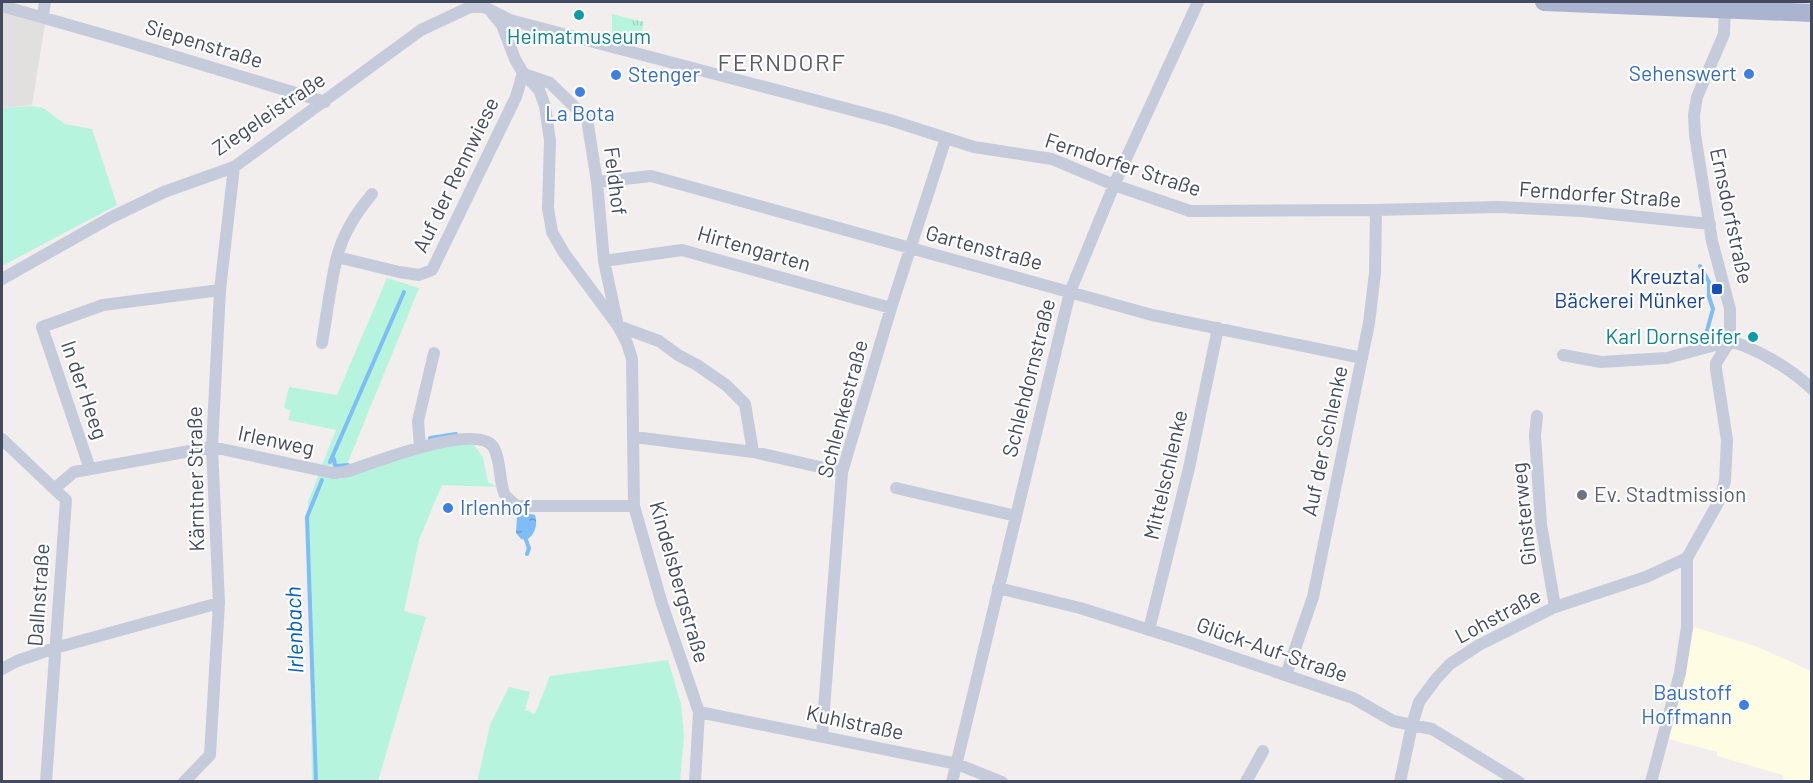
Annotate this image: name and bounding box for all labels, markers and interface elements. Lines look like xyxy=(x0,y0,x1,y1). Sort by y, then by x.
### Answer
marker: Heimatmuseum xyxy=(572,8,586,22)
street label: Siepenstraße xyxy=(143,13,266,72)
place label: Heimatmuseum xyxy=(507,23,651,48)
district label: FERNDORF xyxy=(718,47,846,76)
place label: Sehenswert xyxy=(1629,60,1737,85)
place label: Stenger xyxy=(628,61,701,86)
street label: Ziegeleistraße xyxy=(207,66,329,160)
marker: Sehenswert xyxy=(1742,67,1756,81)
marker: Stenger xyxy=(609,68,623,82)
marker: La Bota xyxy=(573,85,587,99)
street label: Auf der Rennwiese xyxy=(406,93,503,256)
place label: La Bota xyxy=(545,100,615,125)
street label: Ferndorfer Straße xyxy=(1042,127,1205,201)
street label: Feldhof xyxy=(600,145,633,216)
street label: Ernsdorfstraße xyxy=(1706,145,1759,286)
street label: Ferndorfer Straße xyxy=(1518,175,1682,212)
street label: Hirtengarten xyxy=(695,219,814,276)
street label: Gartenstraße xyxy=(923,219,1046,274)
place label: Kreuztal Bäckerei Münker xyxy=(1554,263,1705,312)
marker: Kreuztal Bäckerei Münker xyxy=(1710,282,1724,296)
street label: Schlehdornstraße xyxy=(996,296,1059,460)
place label: Karl Dornseifer xyxy=(1605,323,1741,348)
marker: Karl Dornseifer xyxy=(1746,330,1760,344)
street label: In der Heeg xyxy=(57,337,114,442)
street label: Schlenkestraße xyxy=(811,337,872,480)
street label: Auf der Schlenke xyxy=(1295,363,1352,518)
street label: Kärntner Straße xyxy=(181,406,208,552)
street label: Mittelschlenke xyxy=(1137,407,1192,542)
street label: Irlenweg xyxy=(236,419,317,460)
street label: Ginsterweg xyxy=(1505,461,1540,567)
place label: Ev. Stadtmission xyxy=(1594,481,1746,506)
marker: Ev. Stadtmission xyxy=(1575,488,1589,502)
place label: Irlenhof xyxy=(460,494,530,519)
street label: Kindelsbergstraße xyxy=(645,498,715,665)
marker: Irlenhof xyxy=(441,501,455,515)
street label: Dallnstraße xyxy=(21,542,54,647)
street label: Lohstraße xyxy=(1450,582,1545,648)
water label: Irlenbach xyxy=(278,586,308,674)
street label: Glück-Auf-Straße xyxy=(1194,611,1351,686)
place label: Baustoff Hoffmann xyxy=(1641,679,1732,728)
marker: Baustoff Hoffmann xyxy=(1737,698,1751,712)
street label: Kuhlstraße xyxy=(804,699,906,744)

